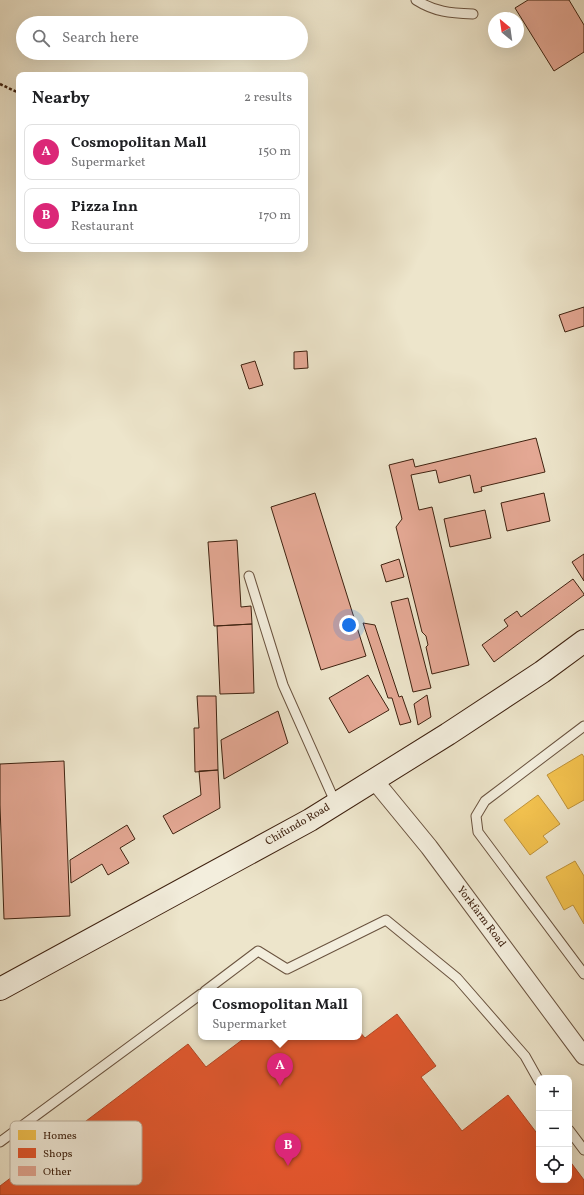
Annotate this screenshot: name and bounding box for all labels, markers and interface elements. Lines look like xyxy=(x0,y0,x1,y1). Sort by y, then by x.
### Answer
north arrow xyxy=(488,12,524,48)
search box xyxy=(16,16,308,60)
icon: search xyxy=(30,27,52,49)
text: Search here xyxy=(62,28,139,49)
text: Nearby xyxy=(32,87,90,110)
text: 2 results xyxy=(244,89,292,107)
text: Cosmopolitan Mall xyxy=(71,133,207,154)
text: A xyxy=(41,143,51,161)
text: 150 m xyxy=(258,143,291,161)
text: Supermarket xyxy=(71,154,146,172)
text: Pizza Inn xyxy=(71,197,138,218)
text: B xyxy=(42,207,50,225)
text: 170 m xyxy=(258,207,291,225)
text: Restaurant xyxy=(71,218,134,236)
your location xyxy=(339,615,359,635)
street label: Chifundo Road xyxy=(263,800,333,850)
street label: Yorkfarm Road xyxy=(453,883,509,951)
popup xyxy=(198,988,362,1040)
text: Cosmopolitan Mall xyxy=(212,995,348,1016)
text: Supermarket xyxy=(212,1016,287,1034)
pin: A xyxy=(267,1053,293,1086)
map controls xyxy=(536,1075,572,1183)
button: + xyxy=(536,1075,572,1111)
button: − xyxy=(536,1111,572,1147)
legend xyxy=(10,1121,142,1185)
text: Homes xyxy=(43,1129,77,1144)
pin: B xyxy=(275,1133,301,1166)
text: Shops xyxy=(43,1147,73,1162)
button: locate xyxy=(536,1147,572,1183)
text: Other xyxy=(43,1165,72,1180)

